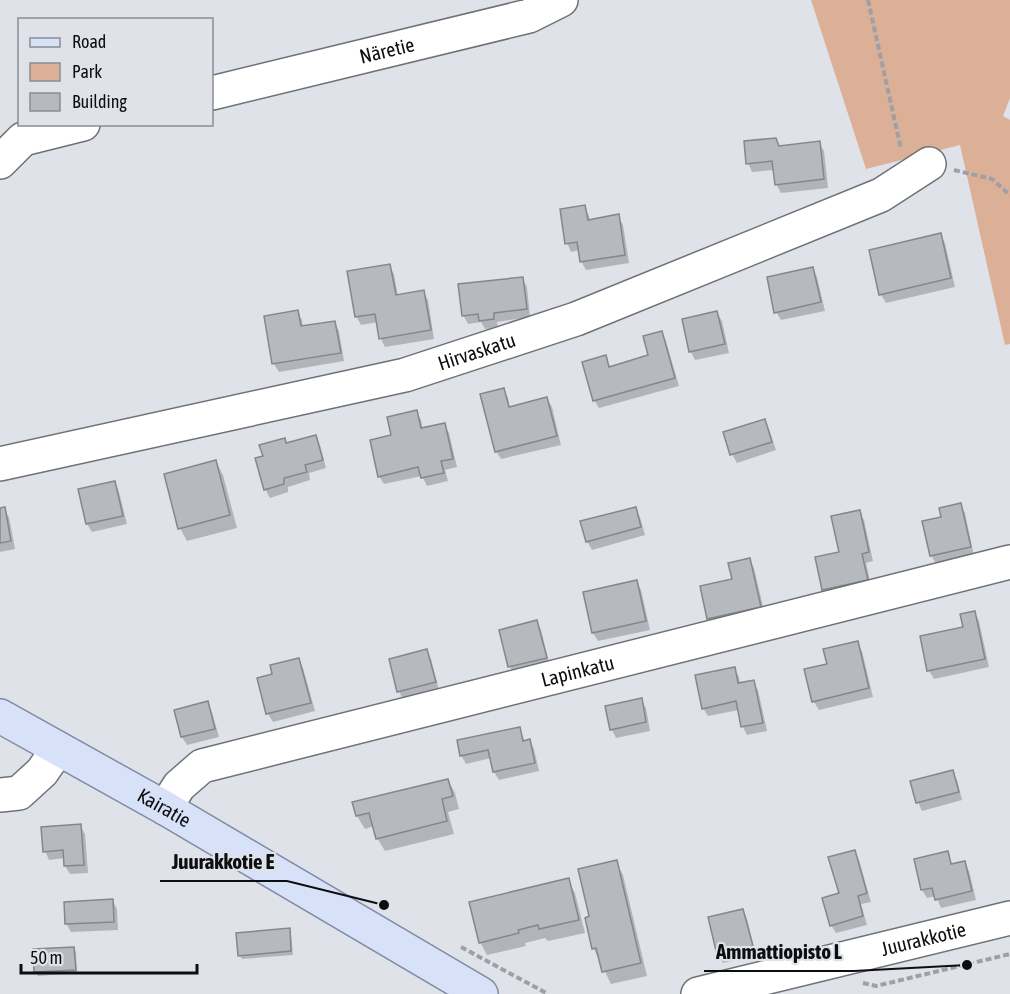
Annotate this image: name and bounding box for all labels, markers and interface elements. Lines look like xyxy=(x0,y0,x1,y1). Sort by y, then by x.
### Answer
legend xyxy=(18,18,213,126)
text: Road xyxy=(72,31,106,52)
street label: Näretie xyxy=(357,32,417,68)
text: Park xyxy=(72,61,102,82)
text: Building xyxy=(72,91,127,112)
street label: Hirvaskatu xyxy=(435,328,518,374)
street label: Lapinkatu xyxy=(539,650,616,691)
street label: Kairatie xyxy=(134,783,195,832)
callout: Juurakkotie E xyxy=(160,842,287,881)
text: Juurakkotie E xyxy=(171,849,274,873)
street label: Juurakkotie xyxy=(878,917,968,960)
callout: Ammattiopisto L xyxy=(704,932,854,971)
scale bar xyxy=(21,937,196,975)
text: Ammattiopisto L xyxy=(715,939,842,963)
text: 50 m xyxy=(30,947,62,968)

